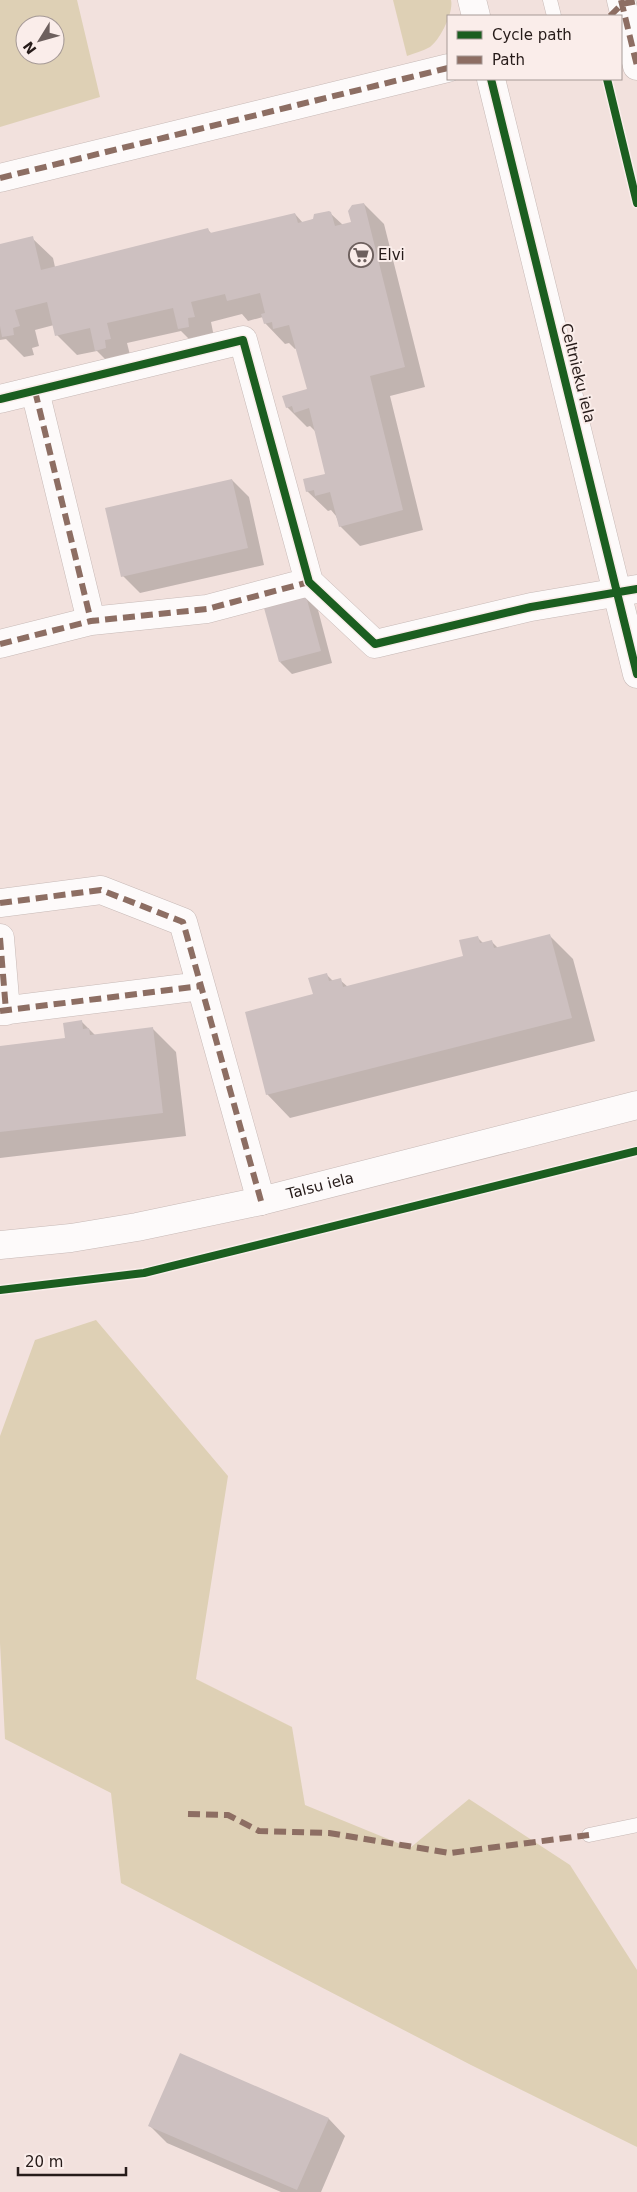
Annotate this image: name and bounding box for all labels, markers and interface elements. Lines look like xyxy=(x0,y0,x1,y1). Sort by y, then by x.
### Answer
north arrow xyxy=(15,15,65,65)
legend xyxy=(447,15,622,80)
text: Cycle path xyxy=(492,26,572,44)
text: N xyxy=(20,38,40,57)
text: Path xyxy=(492,51,525,69)
supermarket icon: Elvi xyxy=(348,242,374,268)
place label: Elvi xyxy=(378,246,405,264)
street label: Celtnieku iela xyxy=(557,321,599,425)
street label: Talsu iela xyxy=(284,1169,356,1203)
scale bar xyxy=(18,2144,125,2176)
text: 20 m xyxy=(25,2153,63,2171)

